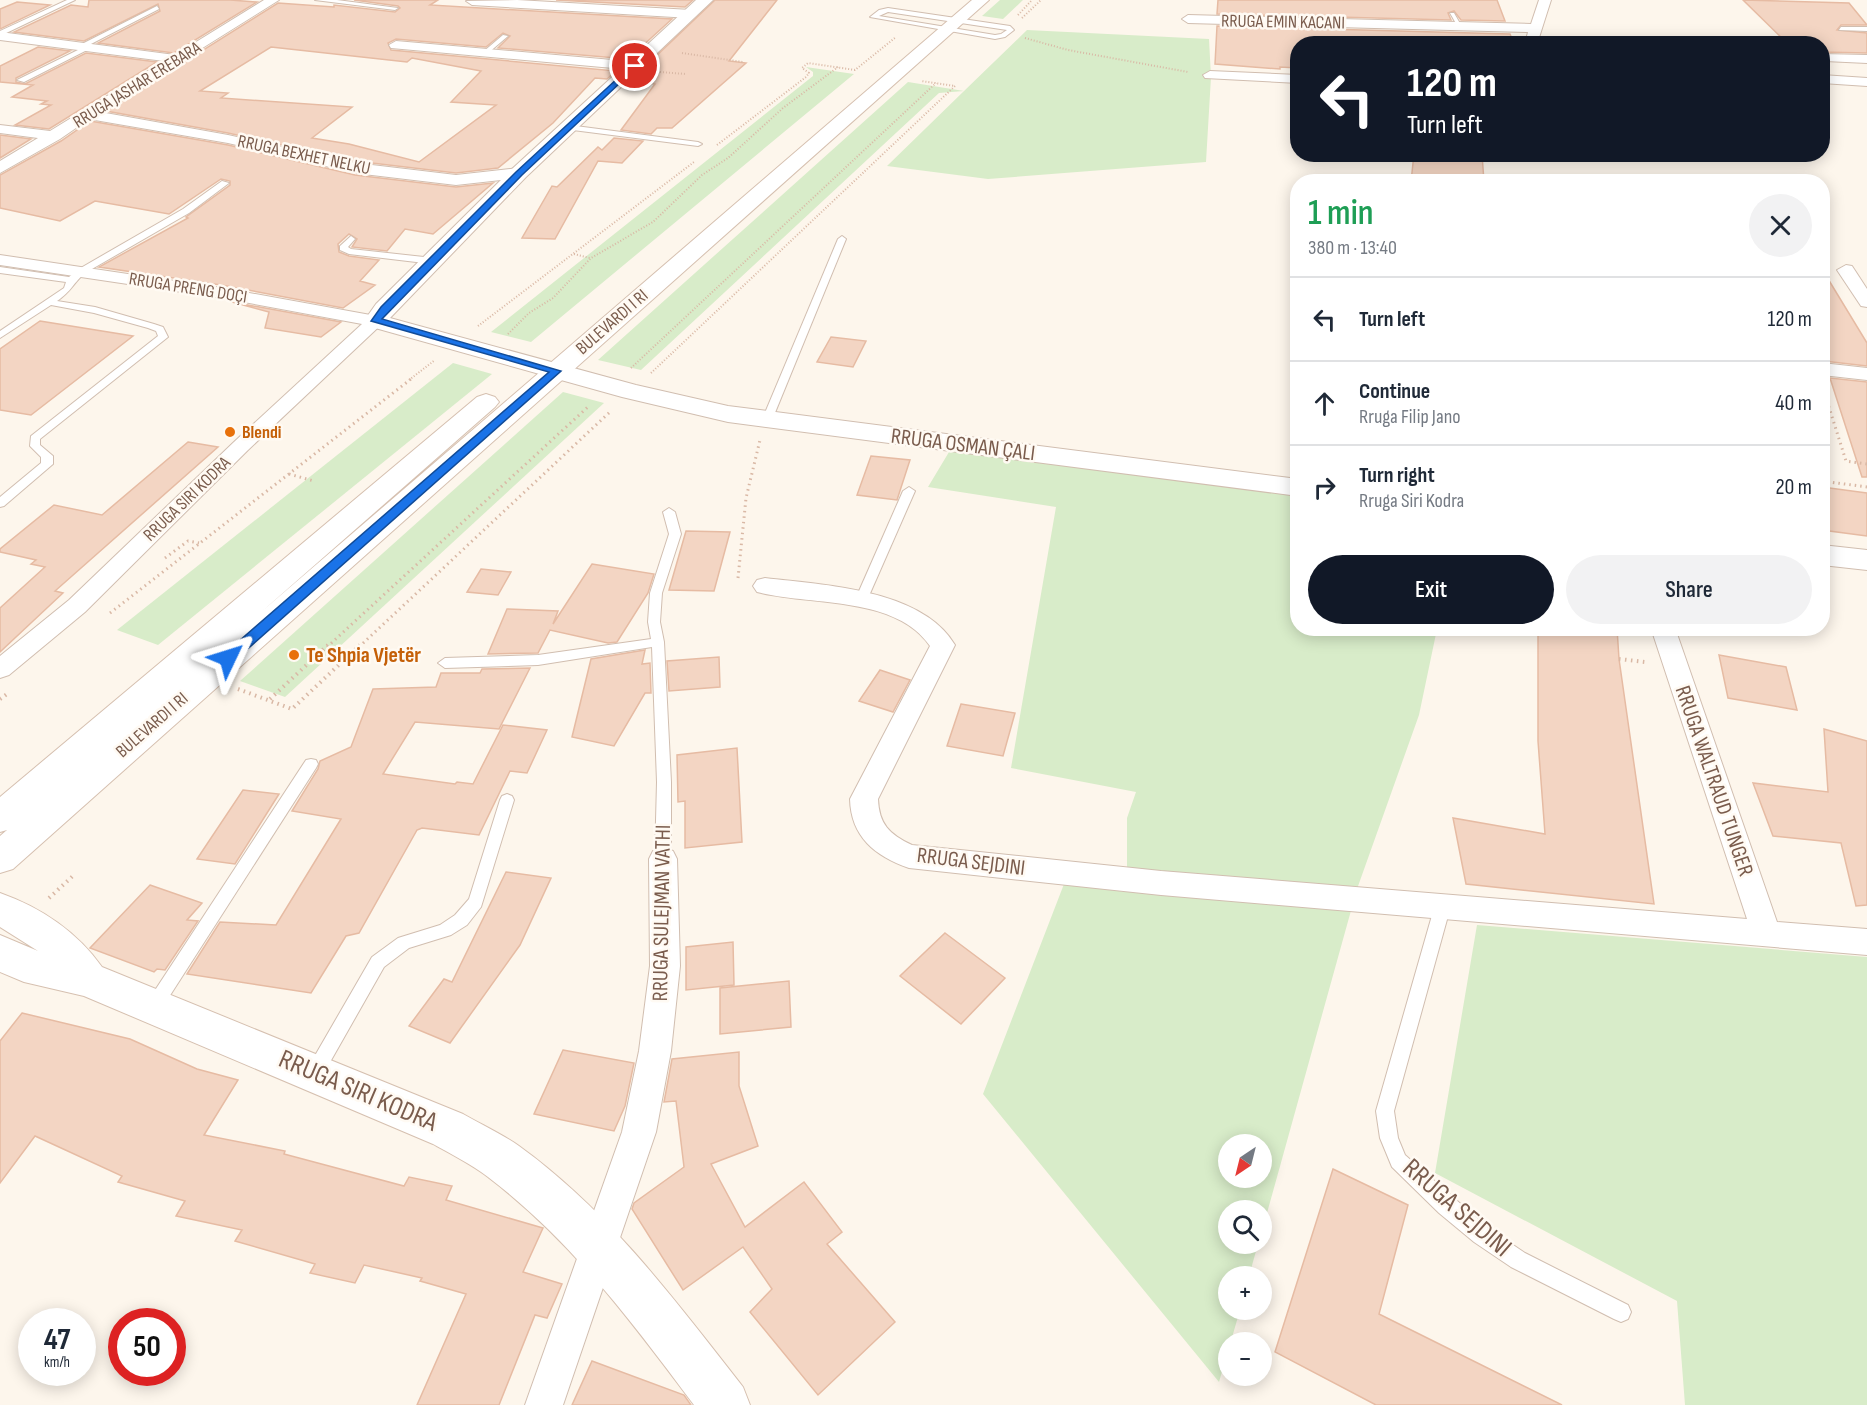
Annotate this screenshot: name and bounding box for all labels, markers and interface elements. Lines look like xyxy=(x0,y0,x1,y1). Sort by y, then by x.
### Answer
street label: RRUGA EMIN KACANI xyxy=(1221,10,1345,34)
street label: RRUGA JASHAR EREBARA xyxy=(69,37,205,133)
pin xyxy=(609,40,660,91)
icon: arrive xyxy=(618,49,651,82)
text: 120 m xyxy=(1407,58,1497,109)
icon: left xyxy=(1308,60,1386,138)
text: Turn left xyxy=(1407,109,1483,141)
street label: RRUGA BEXHET NELKU xyxy=(236,131,372,179)
text: 1 min xyxy=(1308,192,1373,235)
button: close xyxy=(1749,194,1812,257)
text: 380 m · 13:40 xyxy=(1308,236,1397,260)
street label: RRUGA PRENG DOÇI xyxy=(127,268,249,308)
street label: BULEVARDI I RI xyxy=(572,285,652,359)
icon: left xyxy=(1308,303,1341,336)
text: Turn left xyxy=(1359,306,1425,333)
text: 120 m xyxy=(1768,306,1812,333)
text: Continue xyxy=(1359,378,1430,405)
icon: ahead xyxy=(1308,387,1341,420)
text: 40 m xyxy=(1775,390,1812,417)
text: Rruga Filip Jano xyxy=(1359,405,1461,429)
place label: Blendi xyxy=(242,422,281,443)
street label: RRUGA OSMAN ÇALI xyxy=(889,423,1037,467)
marker: Blendi xyxy=(223,425,237,439)
street label: RRUGA SIRI KODRA xyxy=(139,452,235,546)
text: Turn right xyxy=(1359,462,1435,489)
icon: right xyxy=(1308,471,1341,504)
text: 20 m xyxy=(1776,474,1812,501)
text: Rruga Siri Kodra xyxy=(1359,489,1464,513)
button: Exit xyxy=(1308,555,1554,624)
button: Share xyxy=(1566,555,1812,624)
position arrow xyxy=(196,626,260,690)
place label: Te Shpia Vjetër xyxy=(306,642,421,669)
marker: Te Shpia Vjetër xyxy=(287,648,301,662)
street label: RRUGA WALTRAUD TUNGER xyxy=(1669,682,1759,880)
street label: BULEVARDI I RI xyxy=(112,688,192,762)
street label: RRUGA SULEJMAN VATHI xyxy=(647,824,677,1002)
street label: RRUGA SEJDINI xyxy=(915,842,1027,882)
street label: RRUGA SIRI KODRA xyxy=(274,1043,442,1139)
north arrow xyxy=(1218,1134,1272,1188)
map controls xyxy=(1218,1134,1272,1386)
street label: RRUGA SEJDINI xyxy=(1396,1152,1518,1264)
button: search xyxy=(1218,1200,1272,1254)
button: + xyxy=(1218,1266,1272,1320)
speed limit sign: 50 xyxy=(108,1308,186,1386)
text: 47 xyxy=(44,1322,70,1358)
button: − xyxy=(1218,1332,1272,1386)
text: km/h xyxy=(44,1353,70,1372)

